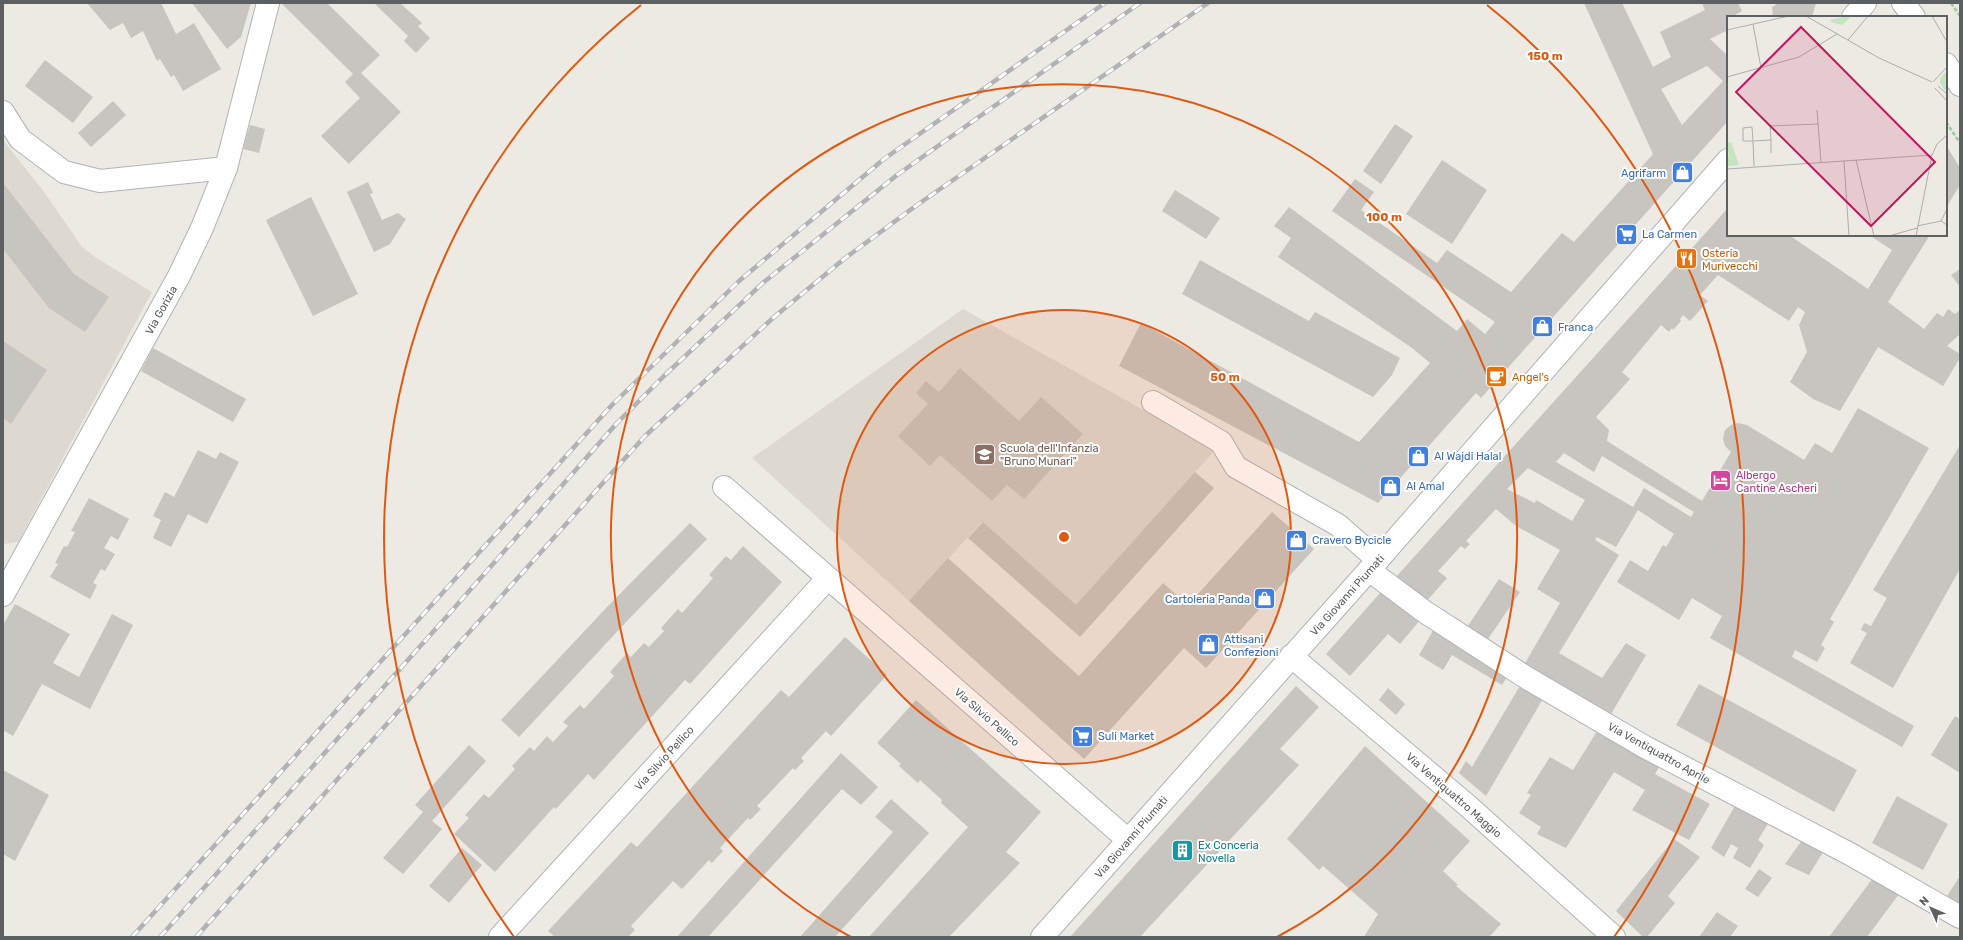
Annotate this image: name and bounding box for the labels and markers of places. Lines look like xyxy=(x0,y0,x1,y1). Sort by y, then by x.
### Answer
shop icon: Agrifarm xyxy=(1669,160,1695,186)
place label: Agrifarm xyxy=(1621,167,1666,180)
supermarket icon: La Carmen xyxy=(1613,221,1639,247)
place label: La Carmen xyxy=(1642,228,1697,241)
restaurant icon: Osteria Murivecchi xyxy=(1674,246,1700,272)
place label: Osteria Murivecchi xyxy=(1702,247,1758,273)
shop icon: Franca xyxy=(1529,314,1555,340)
place label: Franca xyxy=(1558,321,1593,334)
cafe icon: Angel's xyxy=(1483,364,1509,390)
place label: Angel's xyxy=(1512,371,1550,384)
school or university icon: Scuola dell'Infanzia "Bruno Munari" xyxy=(972,441,998,467)
place label: Scuola dell'Infanzia "Bruno Munari" xyxy=(1000,442,1099,468)
shop icon: Al Wajdi Halal xyxy=(1406,443,1432,469)
place label: Al Wajdi Halal xyxy=(1434,450,1501,463)
hotel icon: Albergo Cantine Ascheri xyxy=(1708,468,1734,494)
place label: Albergo Cantine Ascheri xyxy=(1736,469,1817,495)
shop icon: Al Amal xyxy=(1378,473,1404,499)
place label: Al Amal xyxy=(1406,480,1444,493)
shop icon: Cravero Bycicle xyxy=(1283,527,1309,553)
centre of rings xyxy=(1057,530,1071,544)
place label: Cravero Bycicle xyxy=(1312,534,1391,547)
shop icon: Cartoleria Panda xyxy=(1252,586,1278,612)
place label: Cartoleria Panda xyxy=(1165,593,1250,606)
shop icon: Attisani Confezioni xyxy=(1195,632,1221,658)
place label: Attisani Confezioni xyxy=(1224,633,1278,659)
supermarket icon: Suli Market xyxy=(1069,723,1095,749)
place label: Suli Market xyxy=(1098,730,1155,743)
building icon: Ex Conceria Novella xyxy=(1170,838,1196,864)
place label: Ex Conceria Novella xyxy=(1198,839,1259,865)

